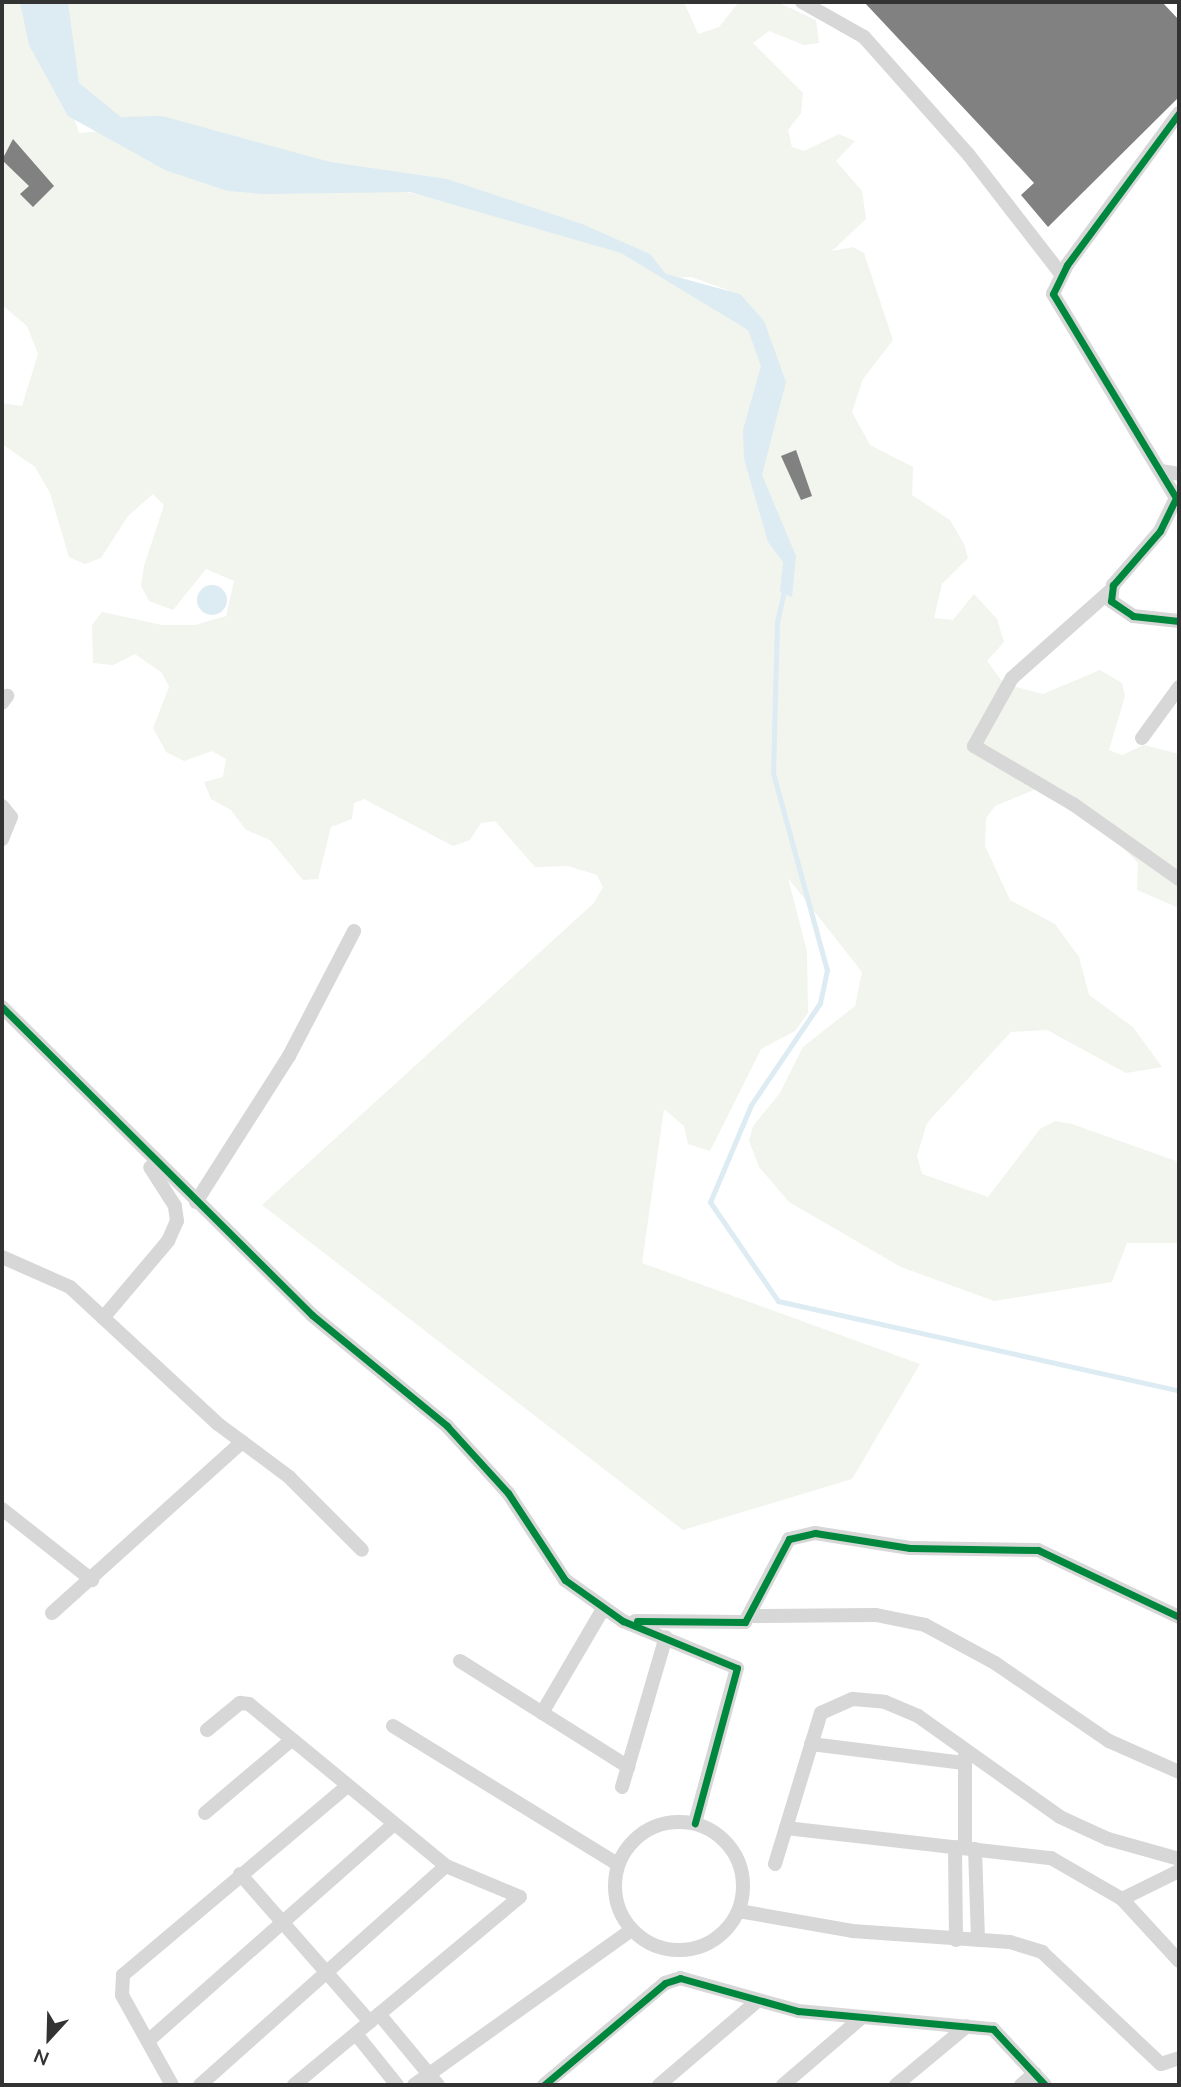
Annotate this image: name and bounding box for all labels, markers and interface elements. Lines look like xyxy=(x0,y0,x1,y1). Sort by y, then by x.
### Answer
north arrow xyxy=(14,2003,84,2073)
text: N xyxy=(30,2044,52,2071)

